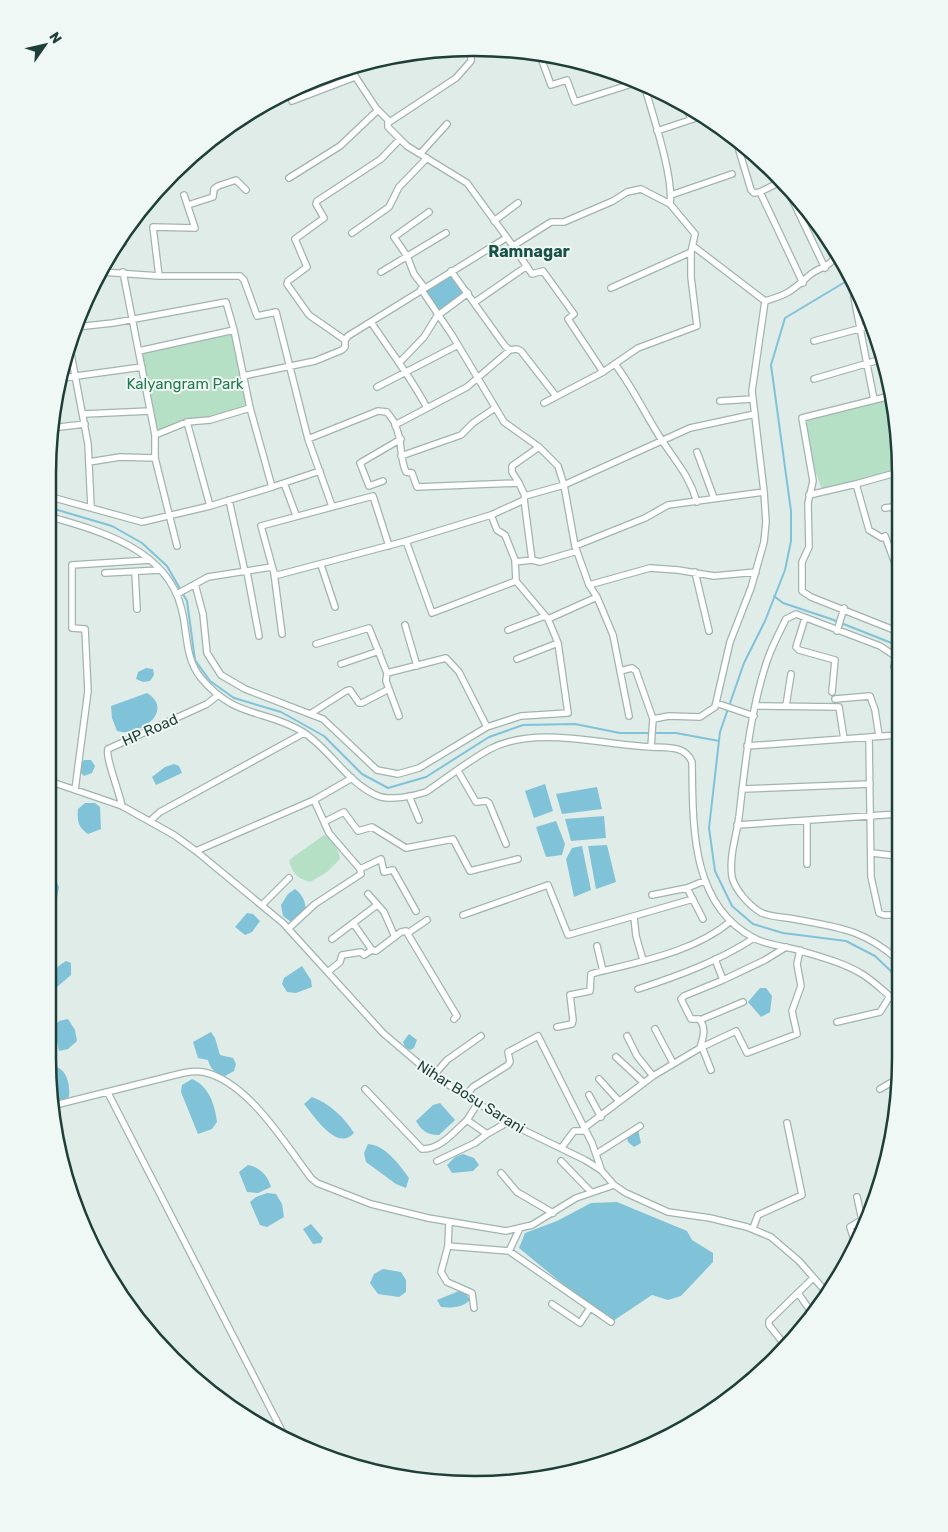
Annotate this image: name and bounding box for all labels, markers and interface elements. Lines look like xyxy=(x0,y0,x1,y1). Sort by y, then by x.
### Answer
north arrow xyxy=(20,20,70,70)
text: N xyxy=(45,29,65,47)
district label: Ramnagar xyxy=(488,242,571,261)
park label: Kalyangram Park xyxy=(126,375,244,393)
street label: HP Road xyxy=(119,710,181,750)
street label: Nihar Bosu Sarani xyxy=(414,1057,528,1137)

